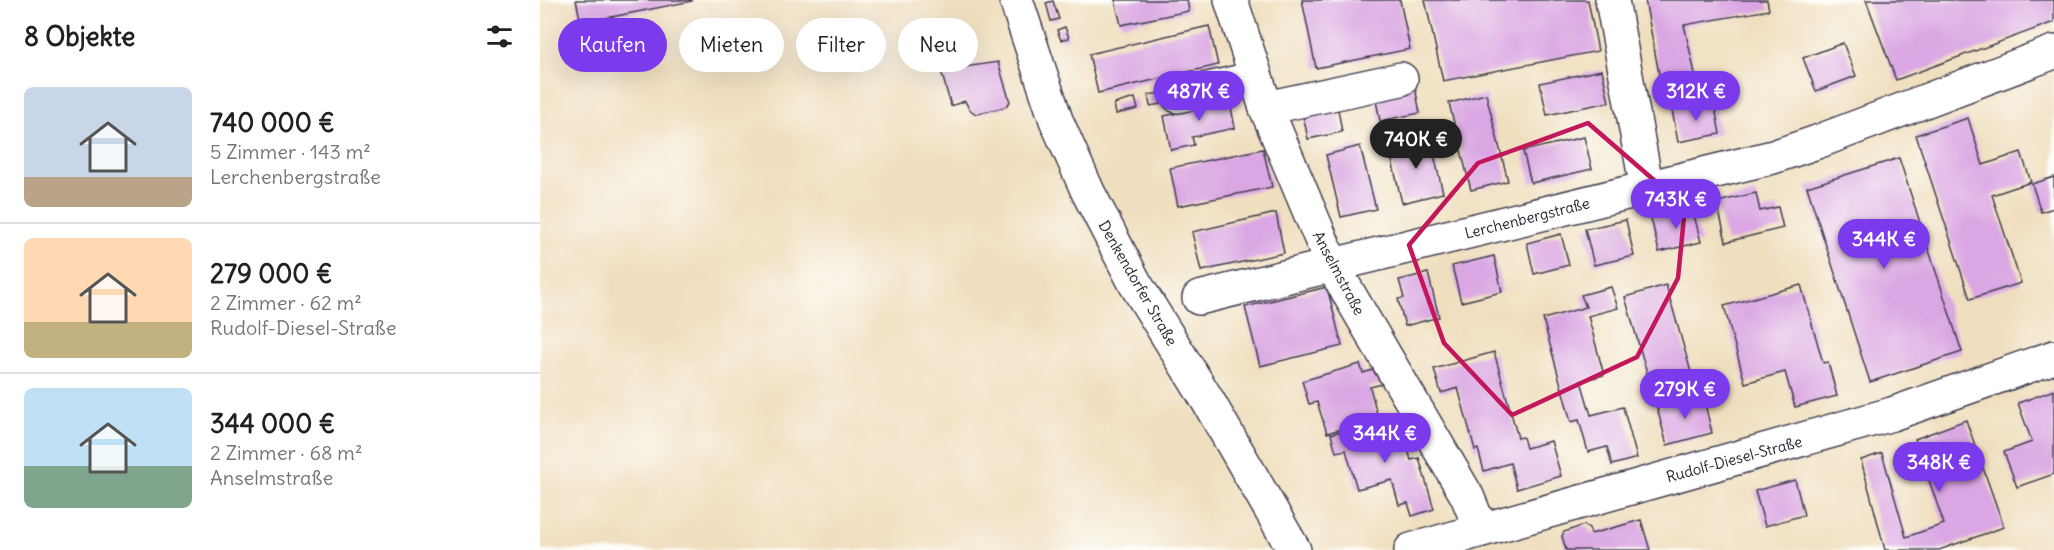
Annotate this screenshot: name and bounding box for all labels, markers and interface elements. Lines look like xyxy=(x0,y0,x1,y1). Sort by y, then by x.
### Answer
chip: Kaufen xyxy=(558,18,667,72)
chip: Mieten xyxy=(679,18,784,72)
chip: Filter xyxy=(796,18,886,72)
chip: Neu xyxy=(898,18,978,72)
text: 8 Objekte xyxy=(24,20,135,53)
icon: filters xyxy=(483,20,516,53)
pin: 487K € xyxy=(1150,71,1248,122)
pin: 312K € xyxy=(1647,71,1745,122)
text: 487K € xyxy=(1168,78,1230,103)
text: 312K € xyxy=(1666,78,1726,103)
text: 740 000 € xyxy=(210,106,335,139)
icon: home xyxy=(72,111,144,183)
pin: 740K € xyxy=(1367,119,1465,170)
text: 740K € xyxy=(1384,126,1448,151)
text: 5 Zimmer · 143 m² xyxy=(210,139,371,164)
text: Lerchenbergstraße xyxy=(210,164,381,189)
pin: 743K € xyxy=(1627,179,1725,230)
text: 743K € xyxy=(1645,186,1707,211)
street label: Lerchenbergstraße xyxy=(1463,193,1591,243)
street label: Denkendorfer Straße xyxy=(1094,217,1182,349)
pin: 344K € xyxy=(1835,219,1933,270)
text: 344K € xyxy=(1852,226,1916,251)
street label: Anselmstraße xyxy=(1309,228,1369,318)
text: 279 000 € xyxy=(210,257,332,290)
icon: home xyxy=(72,262,144,334)
text: 2 Zimmer · 62 m² xyxy=(210,290,362,315)
text: Rudolf-Diesel-Straße xyxy=(210,315,396,340)
pin: 279K € xyxy=(1636,369,1734,420)
text: 279K € xyxy=(1654,376,1716,401)
text: 344 000 € xyxy=(210,407,335,440)
icon: home xyxy=(72,412,144,484)
pin: 344K € xyxy=(1336,413,1434,464)
text: 344K € xyxy=(1353,420,1417,445)
street label: Rudolf-Diesel-Straße xyxy=(1664,432,1804,486)
text: 2 Zimmer · 68 m² xyxy=(210,440,362,465)
pin: 348K € xyxy=(1890,442,1988,493)
text: 348K € xyxy=(1907,449,1971,474)
text: Anselmstraße xyxy=(210,465,333,490)

